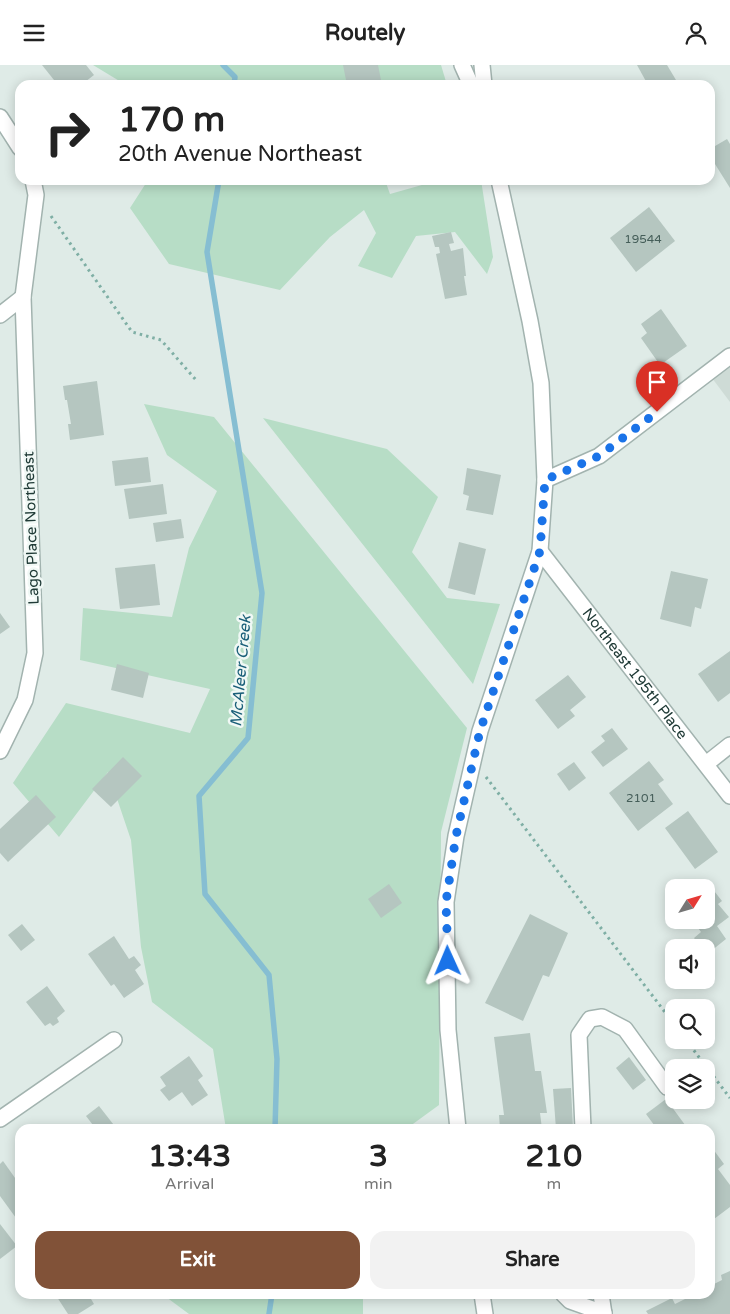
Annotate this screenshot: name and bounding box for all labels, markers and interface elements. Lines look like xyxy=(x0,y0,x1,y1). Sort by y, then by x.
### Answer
icon: menu xyxy=(20,19,48,47)
icon: person xyxy=(682,19,710,47)
text: Routely xyxy=(325,20,405,46)
text: 170 m xyxy=(118,99,225,141)
icon: right xyxy=(35,100,100,165)
text: 20th Avenue Northeast xyxy=(118,141,362,167)
house number: 19544 xyxy=(624,232,662,246)
pin xyxy=(636,361,678,412)
icon: arrive xyxy=(643,368,671,396)
street label: Lago Place Northeast xyxy=(19,451,43,605)
street label: Northeast 195th Place xyxy=(579,604,691,743)
water label: McAleer Creek xyxy=(226,613,256,728)
house number: 2101 xyxy=(626,791,656,805)
north arrow xyxy=(665,879,715,929)
map controls xyxy=(665,879,715,1109)
position arrow xyxy=(421,934,473,986)
button: sound xyxy=(665,939,715,989)
button: search xyxy=(665,999,715,1049)
button: layers xyxy=(665,1059,715,1109)
text: 13:43 xyxy=(148,1138,231,1175)
text: 3 xyxy=(369,1138,388,1175)
text: 210 xyxy=(526,1138,582,1175)
text: Arrival xyxy=(165,1174,214,1194)
text: min xyxy=(364,1174,393,1194)
text: m xyxy=(546,1174,561,1194)
button: Exit xyxy=(35,1231,360,1289)
button: Share xyxy=(370,1231,695,1289)

